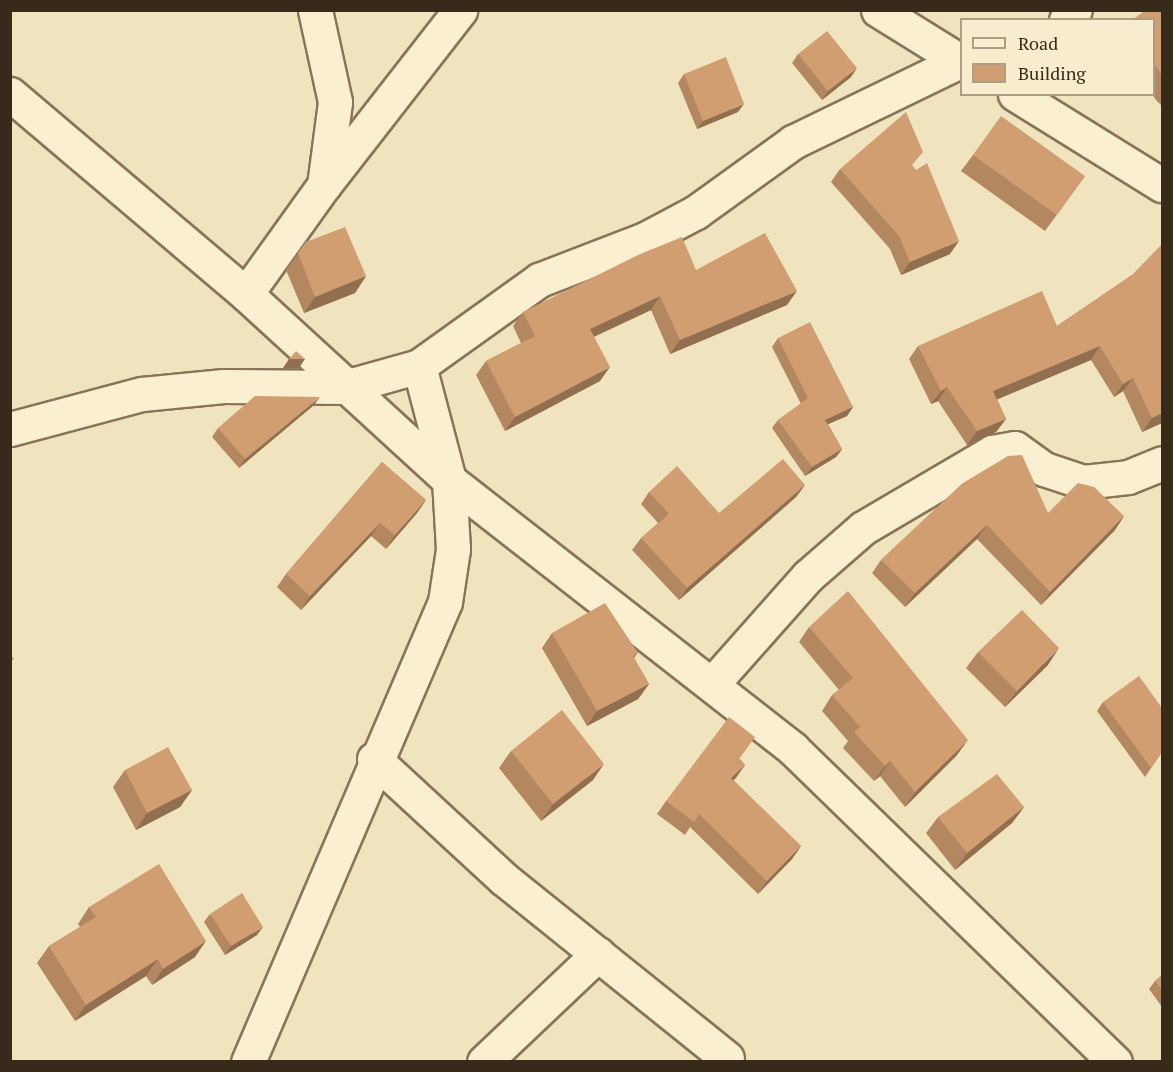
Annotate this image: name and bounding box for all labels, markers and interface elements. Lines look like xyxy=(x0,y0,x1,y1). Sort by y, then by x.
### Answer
legend xyxy=(960,18,1155,96)
text: Road xyxy=(1018,31,1058,55)
text: Building xyxy=(1018,61,1086,85)

